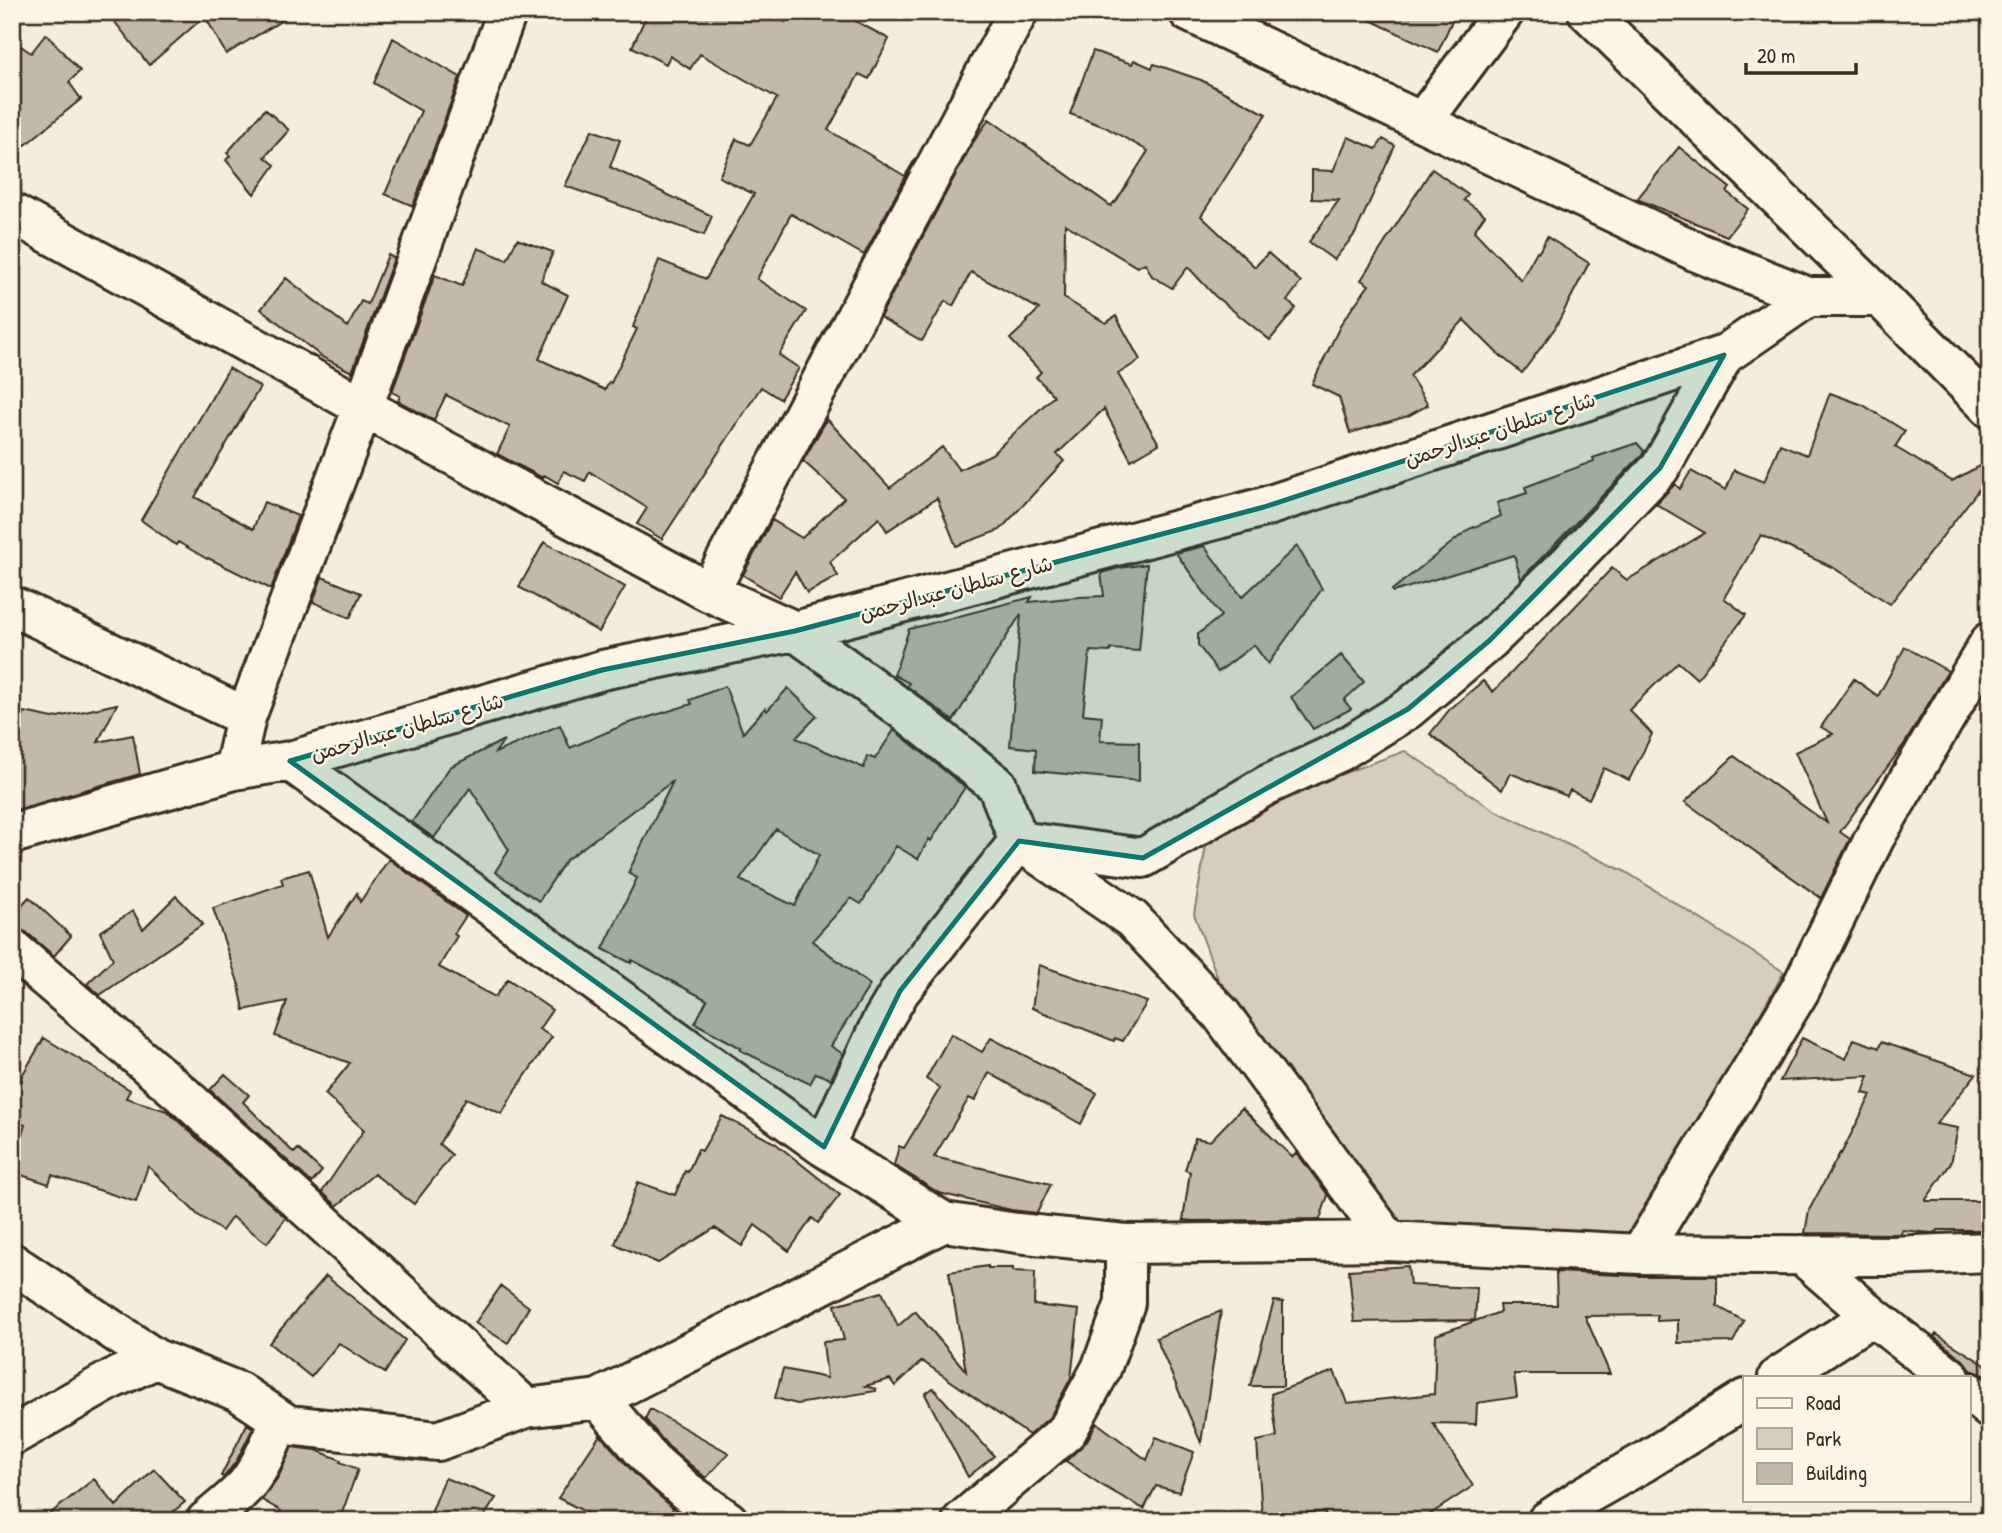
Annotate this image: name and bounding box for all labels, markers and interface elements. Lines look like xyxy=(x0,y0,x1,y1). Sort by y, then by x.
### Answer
scale bar xyxy=(1746,32,1857,76)
text: 20 m xyxy=(1757,41,1795,70)
street label: شارع سلطان عبدالرحمن xyxy=(1401,384,1600,475)
street label: شارع سلطان عبدالرحمن xyxy=(856,548,1056,629)
street label: شارع سلطان عبدالرحمن xyxy=(307,686,507,769)
legend xyxy=(1743,1376,1970,1502)
text: Road xyxy=(1806,1388,1840,1417)
text: Park xyxy=(1806,1424,1841,1453)
text: Building xyxy=(1806,1458,1867,1487)

